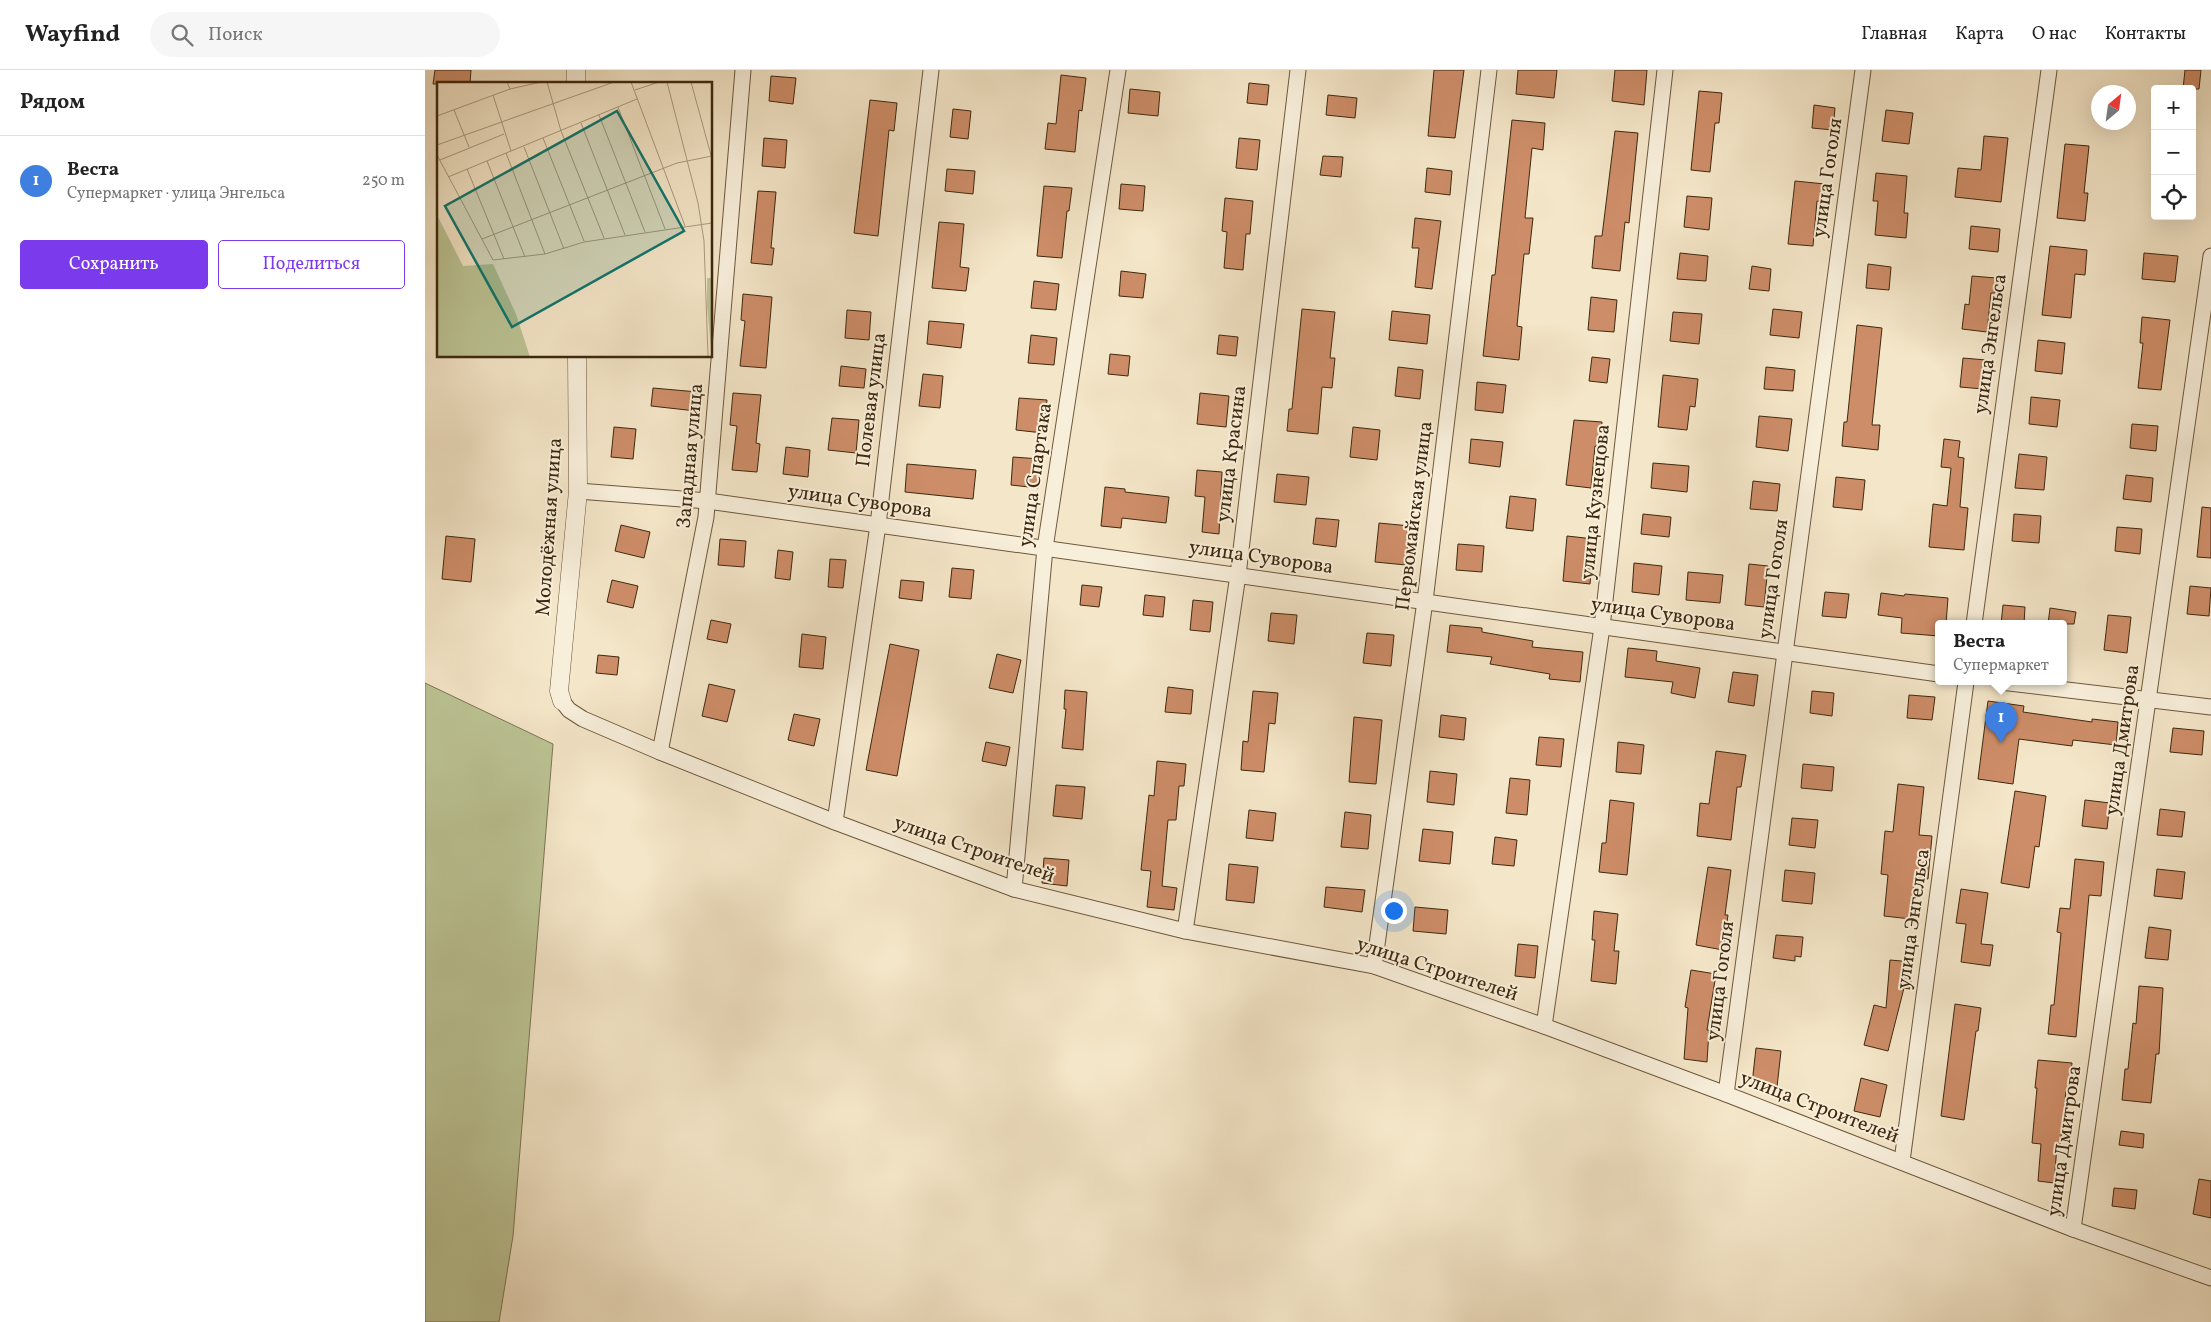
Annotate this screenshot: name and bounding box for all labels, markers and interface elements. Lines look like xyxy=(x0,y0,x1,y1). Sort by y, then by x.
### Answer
search box xyxy=(150,12,500,57)
text: Wayfind xyxy=(25,18,120,52)
icon: search xyxy=(168,21,196,49)
text: Поиск xyxy=(208,22,263,48)
text: Главная xyxy=(1861,22,1927,47)
text: Карта xyxy=(1955,22,2004,47)
text: О нас xyxy=(2032,22,2077,47)
text: Контакты xyxy=(2105,22,2186,47)
inset map xyxy=(437,82,713,358)
north arrow xyxy=(2091,85,2136,130)
map controls xyxy=(2151,85,2196,220)
button: + xyxy=(2151,85,2196,130)
text: Рядом xyxy=(20,88,85,117)
street label: улица Гоголя xyxy=(1806,116,1850,240)
button: − xyxy=(2151,130,2196,175)
text: Веста xyxy=(67,157,119,183)
text: 1 xyxy=(33,170,39,192)
text: 250 m xyxy=(362,170,405,192)
button: locate xyxy=(2151,175,2196,220)
text: Супермаркет · улица Энгельса xyxy=(67,183,285,205)
button: Сохранить xyxy=(20,240,208,289)
button: Поделиться xyxy=(218,240,405,289)
street label: улица Энгельса xyxy=(1967,272,2015,416)
street label: Полевая улица xyxy=(850,331,894,469)
street label: Западная улица xyxy=(671,382,711,530)
street label: улица Красина xyxy=(1210,384,1254,524)
street label: улица Спартака xyxy=(1012,401,1060,549)
street label: Первомайская улица xyxy=(1389,419,1441,613)
street label: улица Кузнецова xyxy=(1574,423,1618,581)
street label: Молодёжная улица xyxy=(530,437,570,617)
street label: улица Суворова xyxy=(786,478,934,526)
street label: улица Гоголя xyxy=(1752,517,1796,641)
street label: улица Суворова xyxy=(1187,534,1335,582)
street label: улица Суворова xyxy=(1589,591,1737,639)
popup xyxy=(1935,620,2067,685)
text: Веста xyxy=(1953,629,2005,655)
text: Супермаркет xyxy=(1953,655,2049,677)
street label: улица Дмитрова xyxy=(2099,663,2147,817)
pin: 1 xyxy=(1985,702,2017,743)
street label: улица Строителей xyxy=(890,809,1058,891)
street label: улица Энгельса xyxy=(1890,847,1938,991)
your location xyxy=(1381,898,1407,924)
street label: улица Гоголя xyxy=(1700,919,1742,1043)
street label: улица Строителей xyxy=(1353,931,1521,1009)
street label: улица Дмитрова xyxy=(2041,1064,2089,1218)
street label: улица Строителей xyxy=(1735,1065,1903,1151)

